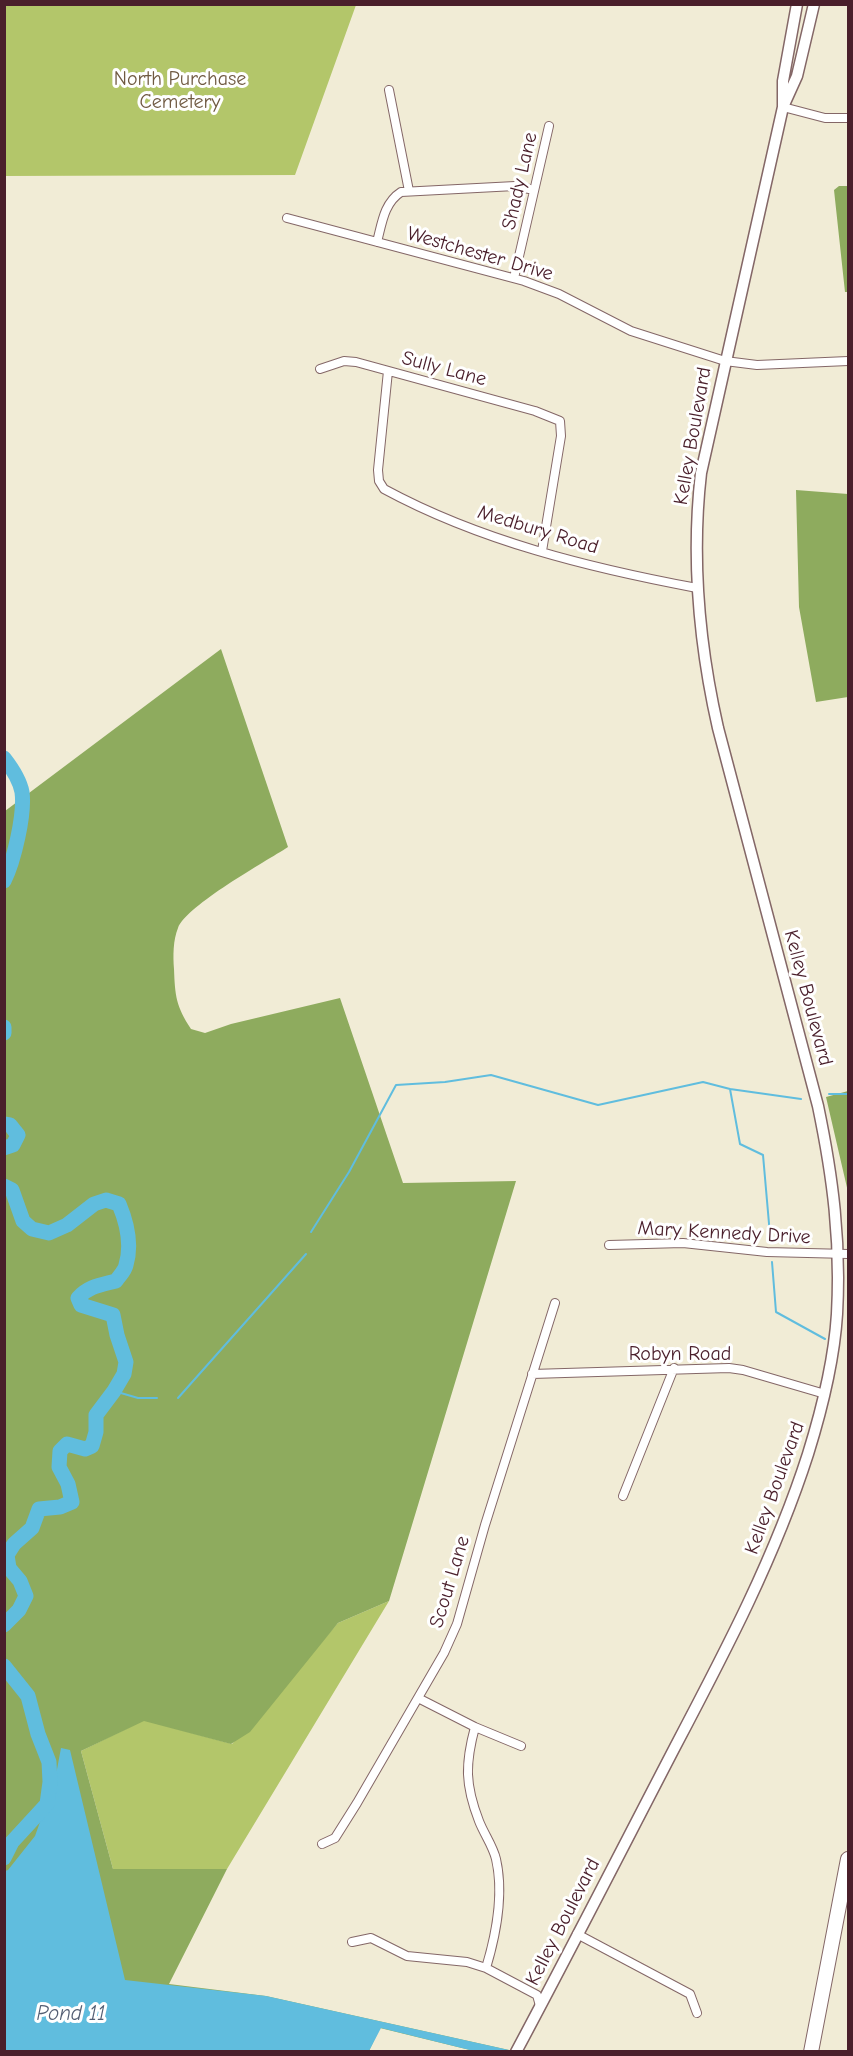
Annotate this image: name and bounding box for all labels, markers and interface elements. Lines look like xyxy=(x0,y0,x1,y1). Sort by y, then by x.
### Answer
park label: North Purchase Cemetery xyxy=(114,67,246,114)
street label: Shady Lane xyxy=(497,130,543,232)
street label: Westchester Drive xyxy=(404,222,556,286)
street label: Sully Lane xyxy=(399,346,489,392)
street label: Kelley Boulevard xyxy=(669,365,717,507)
street label: Medbury Road xyxy=(475,500,601,560)
street label: Kelley Boulevard xyxy=(778,928,838,1068)
street label: Mary Kennedy Drive xyxy=(637,1216,811,1250)
street label: Robyn Road xyxy=(629,1342,731,1366)
street label: Kelley Boulevard xyxy=(740,1418,810,1558)
street label: Scout Lane xyxy=(425,1533,475,1631)
street label: Kelley Boulevard xyxy=(521,1854,605,1990)
water label: Pond 11 xyxy=(36,2001,106,2027)

